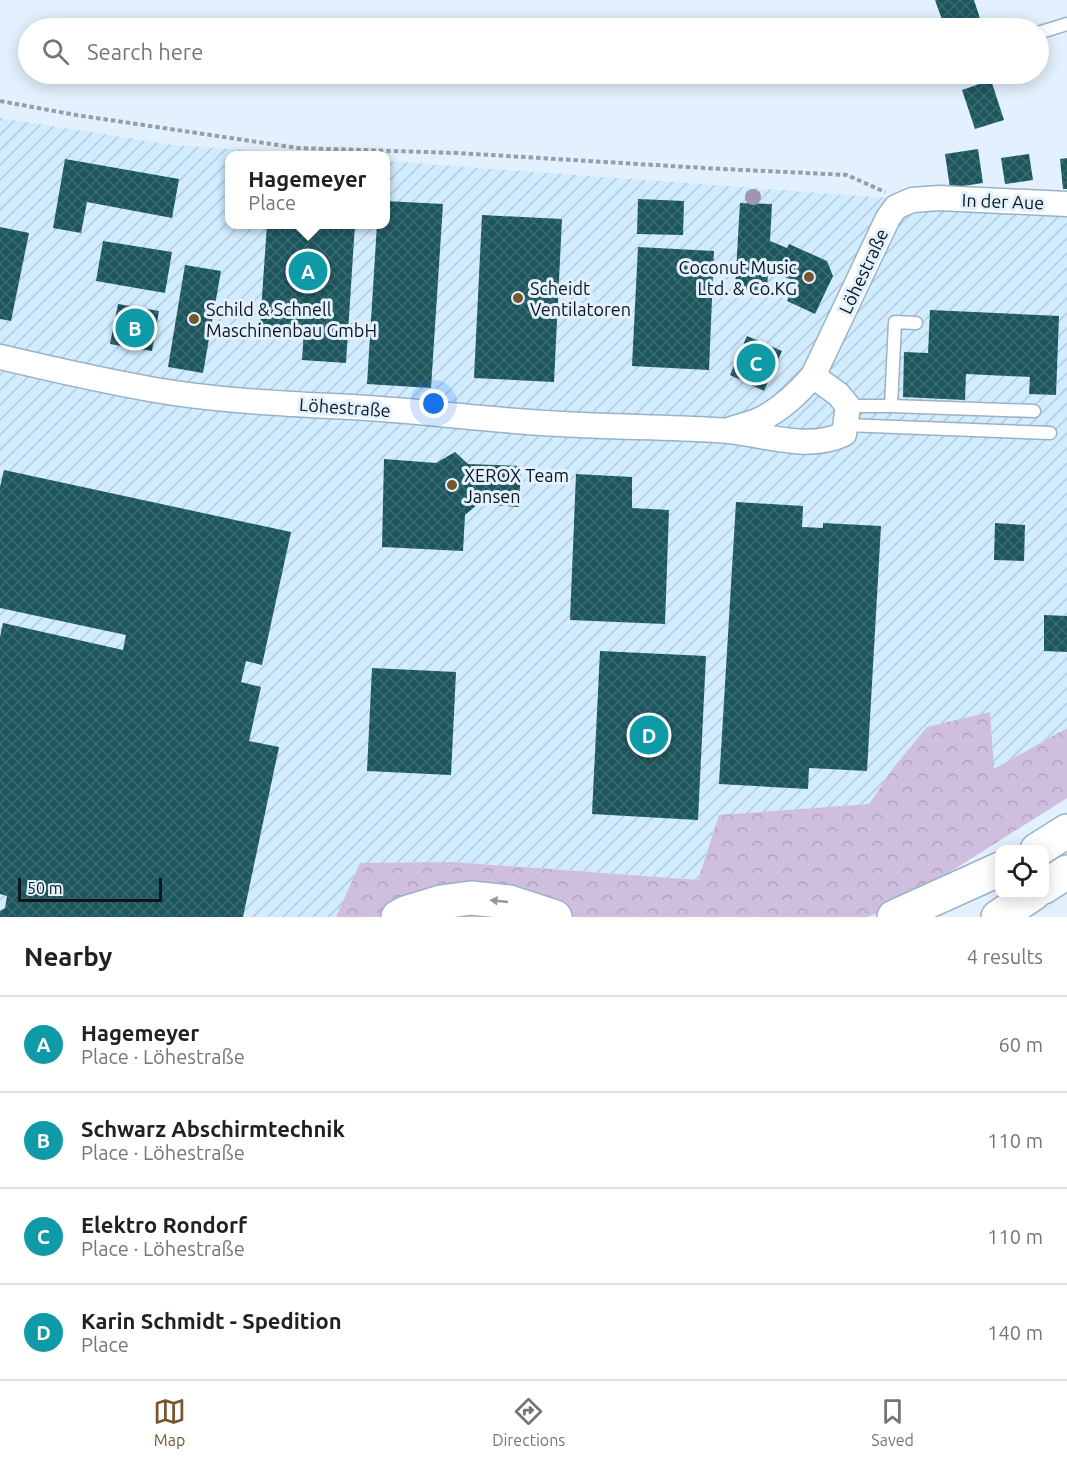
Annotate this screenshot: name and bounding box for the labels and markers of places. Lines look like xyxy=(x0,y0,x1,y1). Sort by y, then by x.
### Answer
pin: A xyxy=(288,248,328,294)
place label: Coconut Music Ltd. & Co.KG xyxy=(678,257,797,298)
marker: Coconut Music Ltd. & Co.KG xyxy=(802,270,816,284)
place label: Scheidt Ventilatoren xyxy=(530,278,631,319)
marker: Scheidt Ventilatoren xyxy=(511,291,525,305)
place label: Schild & Schnell Maschinenbau GmbH xyxy=(206,299,377,340)
pin: B xyxy=(116,306,154,350)
marker: Schild & Schnell Maschinenbau GmbH xyxy=(187,312,201,326)
pin: C xyxy=(736,340,776,386)
place label: XEROX Team Jansen xyxy=(464,465,569,506)
marker: XEROX Team Jansen xyxy=(445,478,459,492)
pin: D xyxy=(630,712,668,758)

